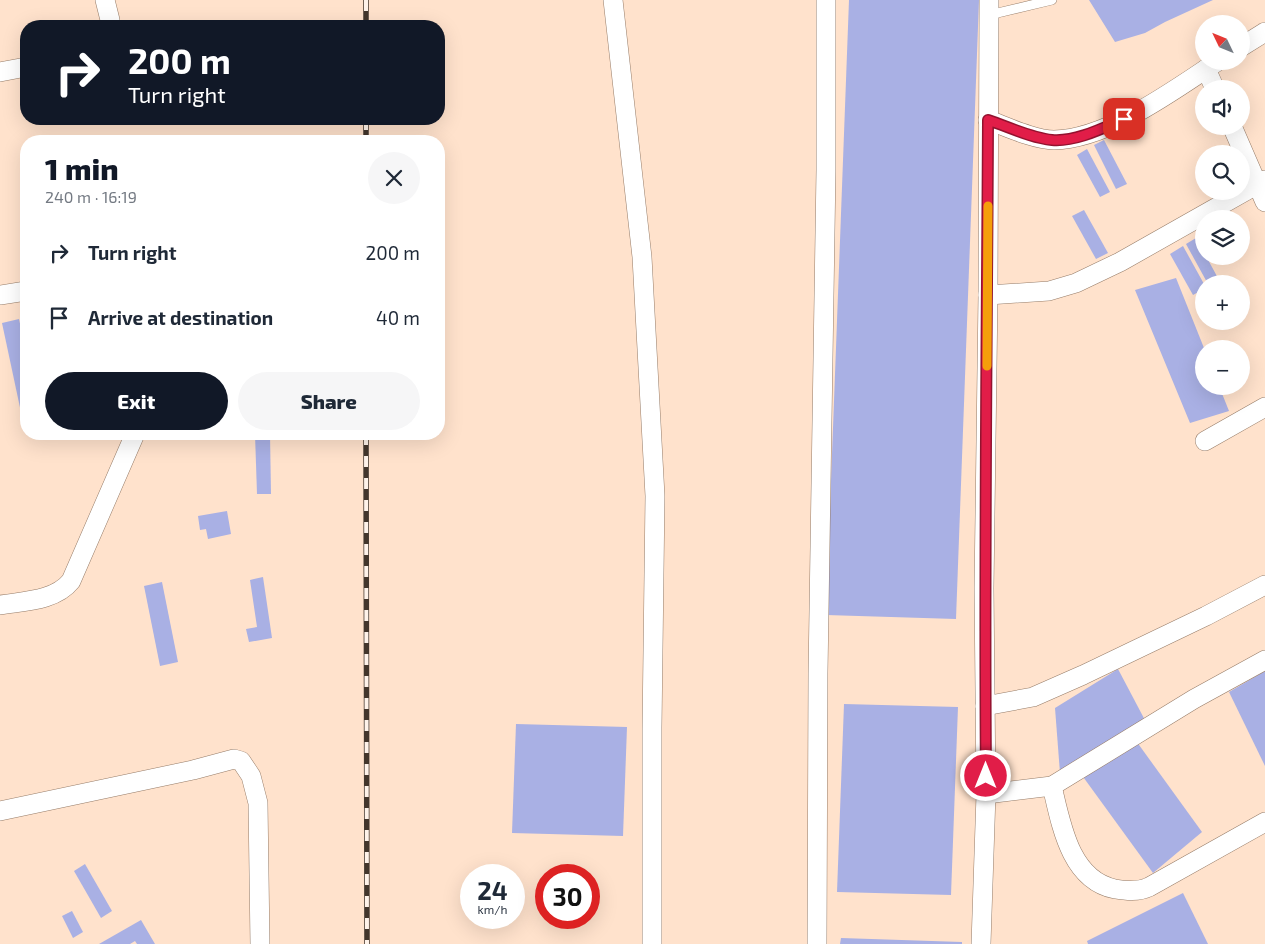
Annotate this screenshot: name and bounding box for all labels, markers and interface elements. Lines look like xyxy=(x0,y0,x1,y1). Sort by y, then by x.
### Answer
north arrow xyxy=(1195,15,1250,70)
map controls xyxy=(1195,15,1250,395)
text: 200 m xyxy=(128,39,231,81)
icon: right xyxy=(45,40,110,105)
button: sound xyxy=(1195,80,1250,135)
text: Turn right xyxy=(128,81,226,107)
pin xyxy=(1103,98,1145,140)
icon: arrive xyxy=(1110,105,1138,133)
button: search xyxy=(1195,145,1250,200)
text: 1 min xyxy=(45,150,119,186)
button: close xyxy=(368,152,420,204)
text: 240 m · 16:19 xyxy=(45,187,137,206)
button: layers xyxy=(1195,210,1250,265)
icon: right xyxy=(45,239,73,267)
text: Turn right xyxy=(88,241,176,264)
text: 200 m xyxy=(366,241,420,264)
button: + xyxy=(1195,275,1250,330)
icon: arrive xyxy=(45,304,73,332)
text: Arrive at destination xyxy=(88,306,273,329)
text: 40 m xyxy=(376,306,420,329)
button: − xyxy=(1195,340,1250,395)
button: Exit xyxy=(45,372,228,430)
button: Share xyxy=(238,372,420,430)
position arrow xyxy=(959,749,1011,801)
speed limit sign: 30 xyxy=(535,864,600,929)
text: 24 xyxy=(477,875,508,905)
text: km/h xyxy=(478,902,507,916)

